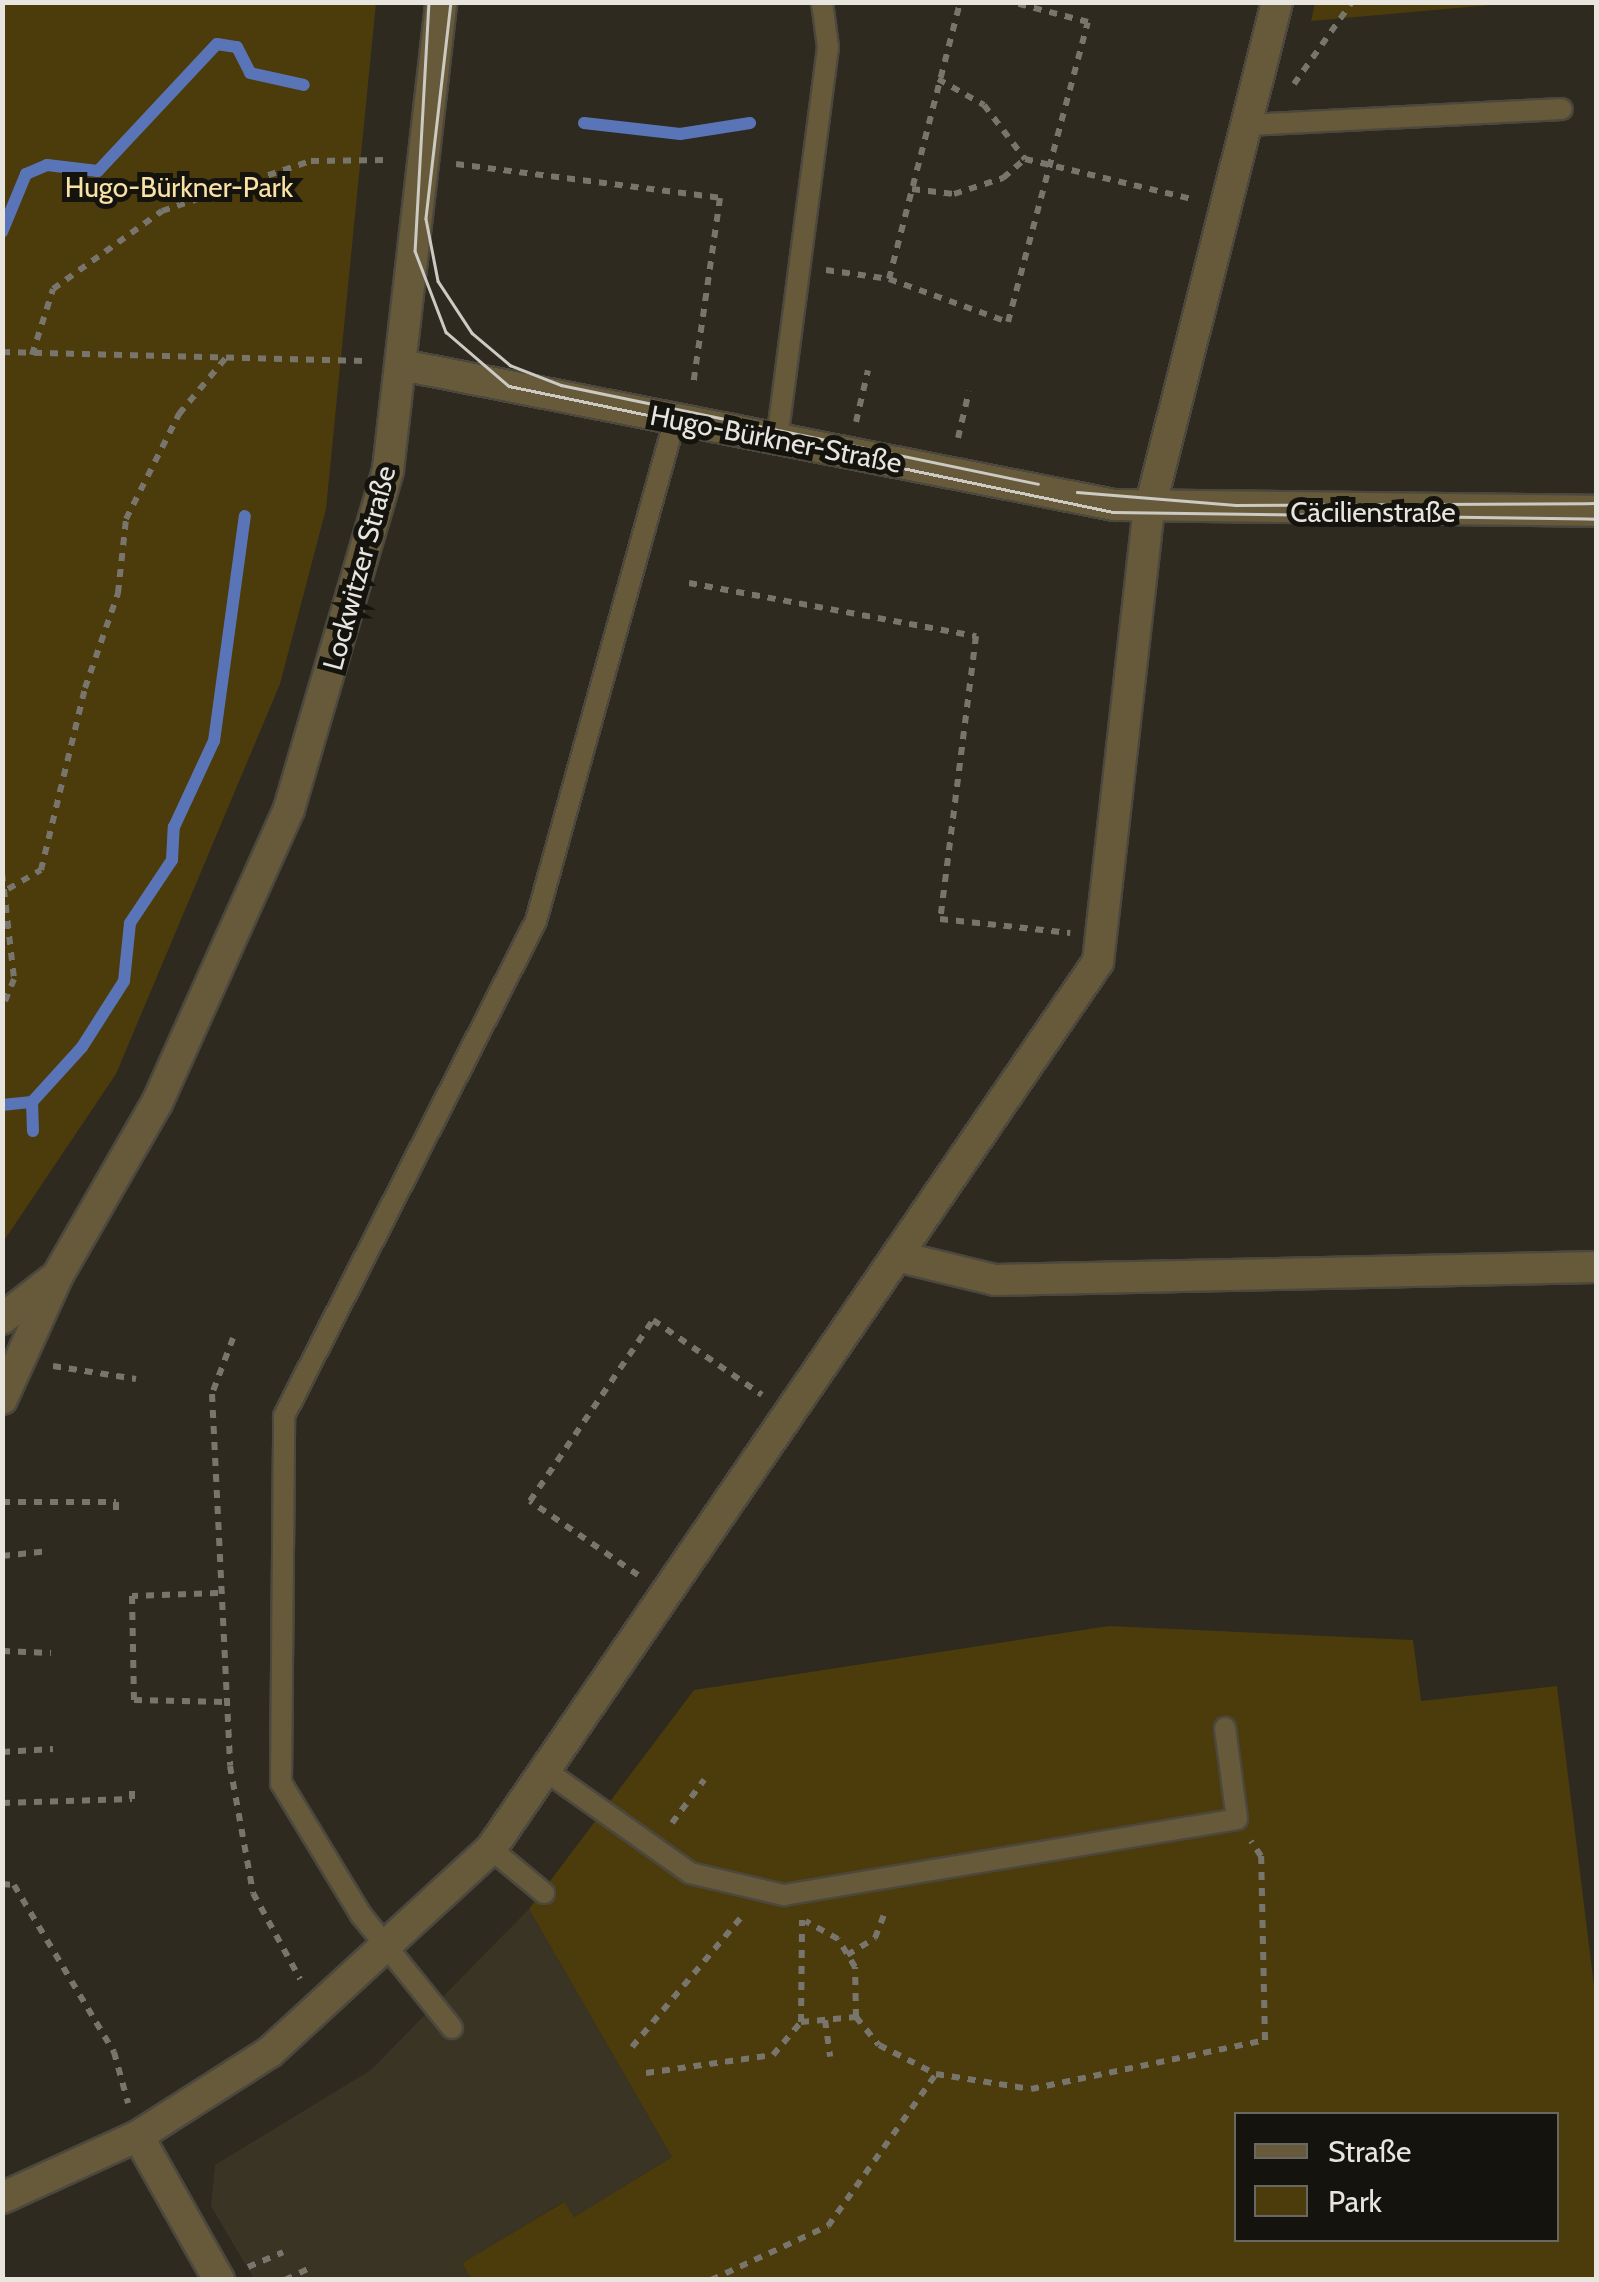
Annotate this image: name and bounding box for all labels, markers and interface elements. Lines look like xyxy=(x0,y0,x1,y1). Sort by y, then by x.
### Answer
park label: Hugo-Bürkner-Park xyxy=(65,170,293,204)
street label: Hugo-Bürkner-Straße xyxy=(647,398,905,480)
street label: Lockwitzer Straße xyxy=(316,462,402,674)
street label: Cäcilienstraße xyxy=(1290,495,1456,529)
legend xyxy=(1234,2112,1559,2242)
text: Straße xyxy=(1328,2133,1411,2170)
text: Park xyxy=(1328,2183,1382,2220)

